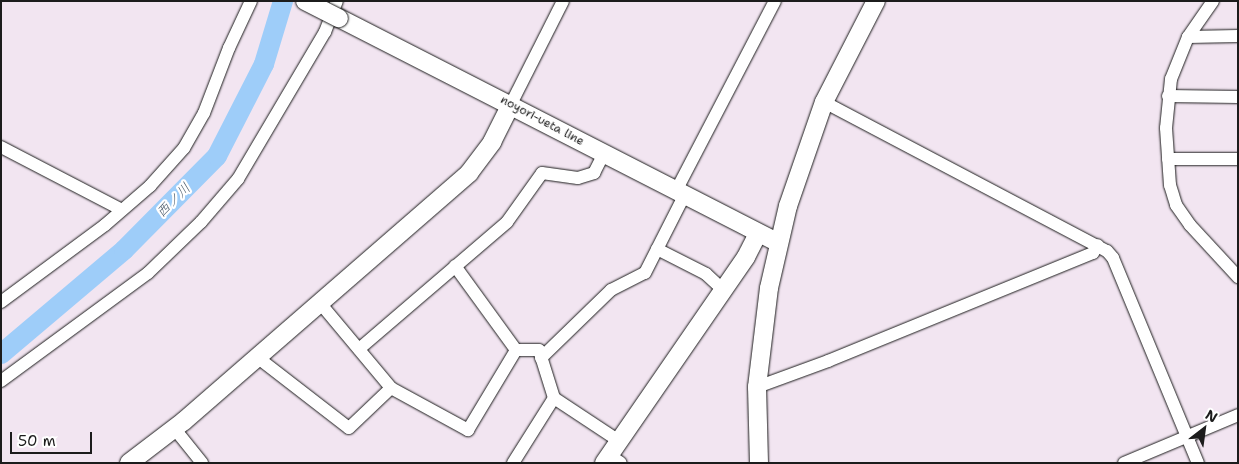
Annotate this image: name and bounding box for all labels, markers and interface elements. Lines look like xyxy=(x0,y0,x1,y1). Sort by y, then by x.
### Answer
street label: noyori-ueta line xyxy=(498,93,586,149)
water label: 西ノ川 xyxy=(152,179,194,221)
north arrow xyxy=(1179,404,1229,454)
text: N xyxy=(1202,405,1221,427)
scale bar xyxy=(12,422,95,454)
text: 50 m xyxy=(18,431,56,451)

